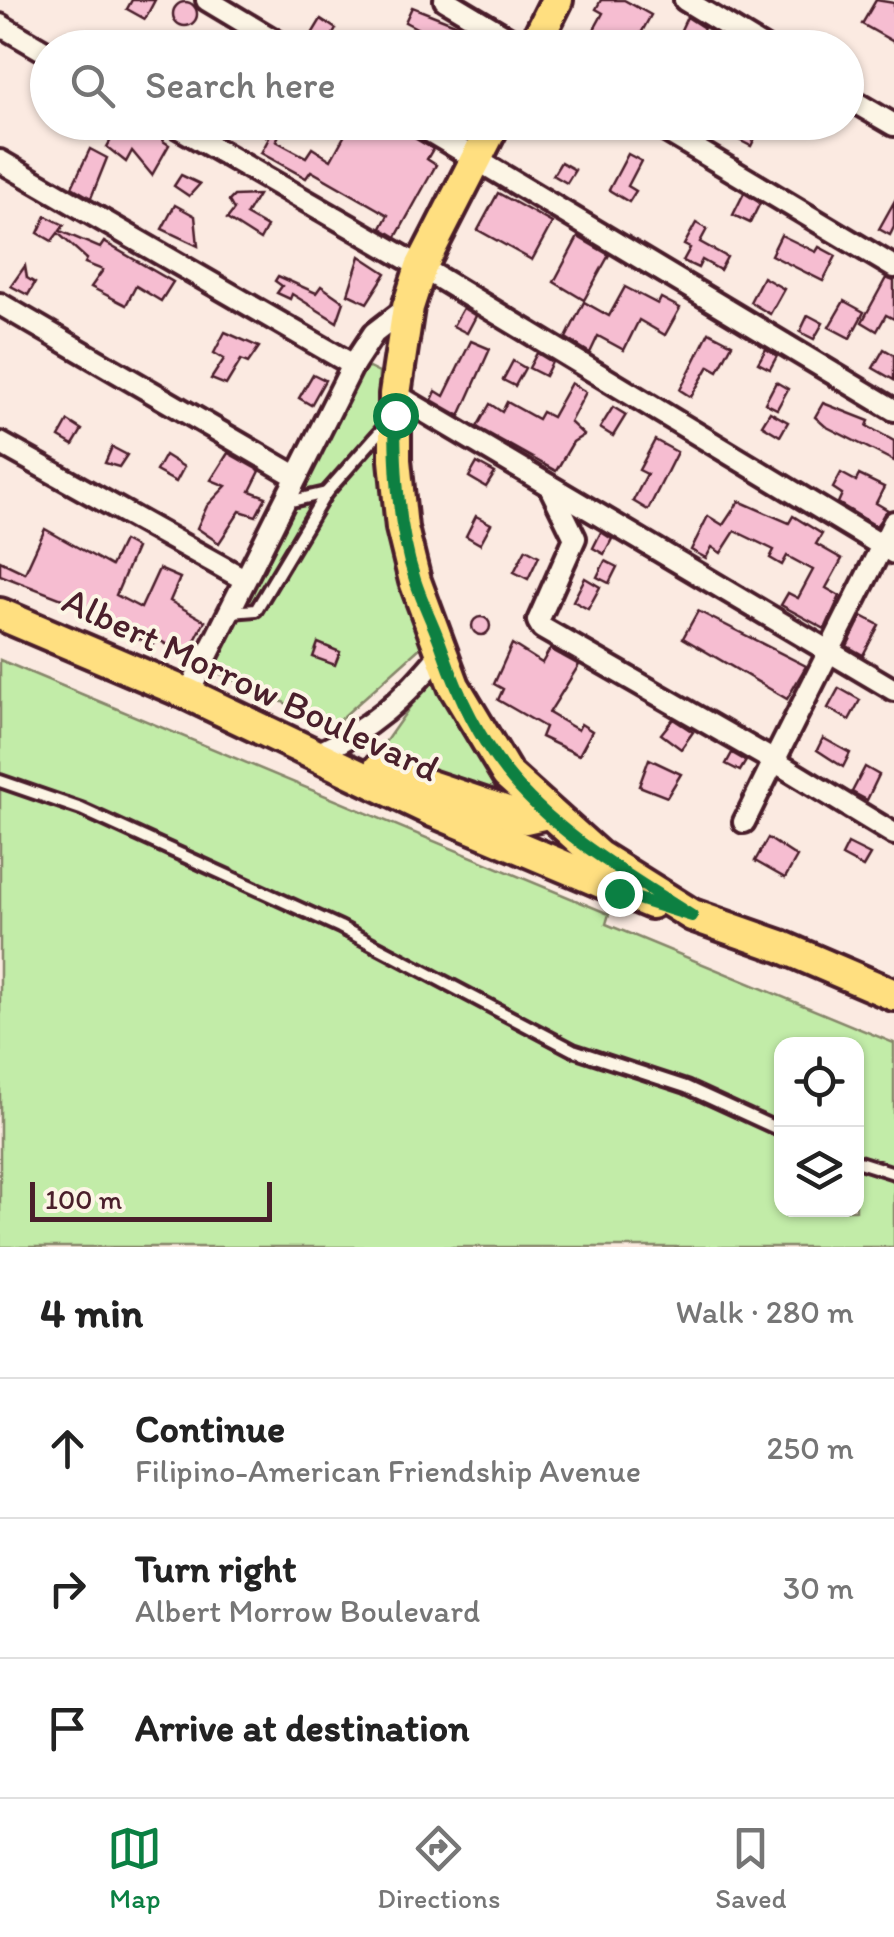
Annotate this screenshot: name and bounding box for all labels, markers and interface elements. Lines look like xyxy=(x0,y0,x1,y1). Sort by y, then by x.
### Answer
search box xyxy=(30,30,864,140)
icon: search xyxy=(65,58,120,113)
text: Search here xyxy=(145,62,336,108)
route start xyxy=(373,393,419,439)
street label: Albert Morrow Boulevard xyxy=(56,577,446,791)
route end xyxy=(597,871,643,917)
map controls xyxy=(774,1037,864,1217)
button: locate xyxy=(774,1037,864,1127)
button: layers xyxy=(774,1127,864,1217)
scale bar xyxy=(30,1177,272,1222)
text: 100 m xyxy=(45,1182,122,1216)
text: 4 min xyxy=(40,1287,143,1338)
text: Walk · 280 m xyxy=(675,1293,854,1331)
text: Continue xyxy=(135,1406,285,1452)
icon: ahead xyxy=(40,1421,95,1476)
text: 250 m xyxy=(767,1429,854,1467)
text: Filipino-American Friendship Avenue xyxy=(135,1452,641,1490)
text: Turn right xyxy=(135,1546,297,1592)
icon: right xyxy=(40,1561,95,1616)
text: 30 m xyxy=(783,1569,854,1607)
text: Albert Morrow Boulevard xyxy=(135,1592,480,1630)
icon: arrive xyxy=(40,1701,95,1756)
text: Arrive at destination xyxy=(135,1705,470,1751)
tab: Map xyxy=(107,1821,162,1915)
tab: Directions xyxy=(377,1821,500,1915)
tab: Saved xyxy=(715,1821,787,1915)

